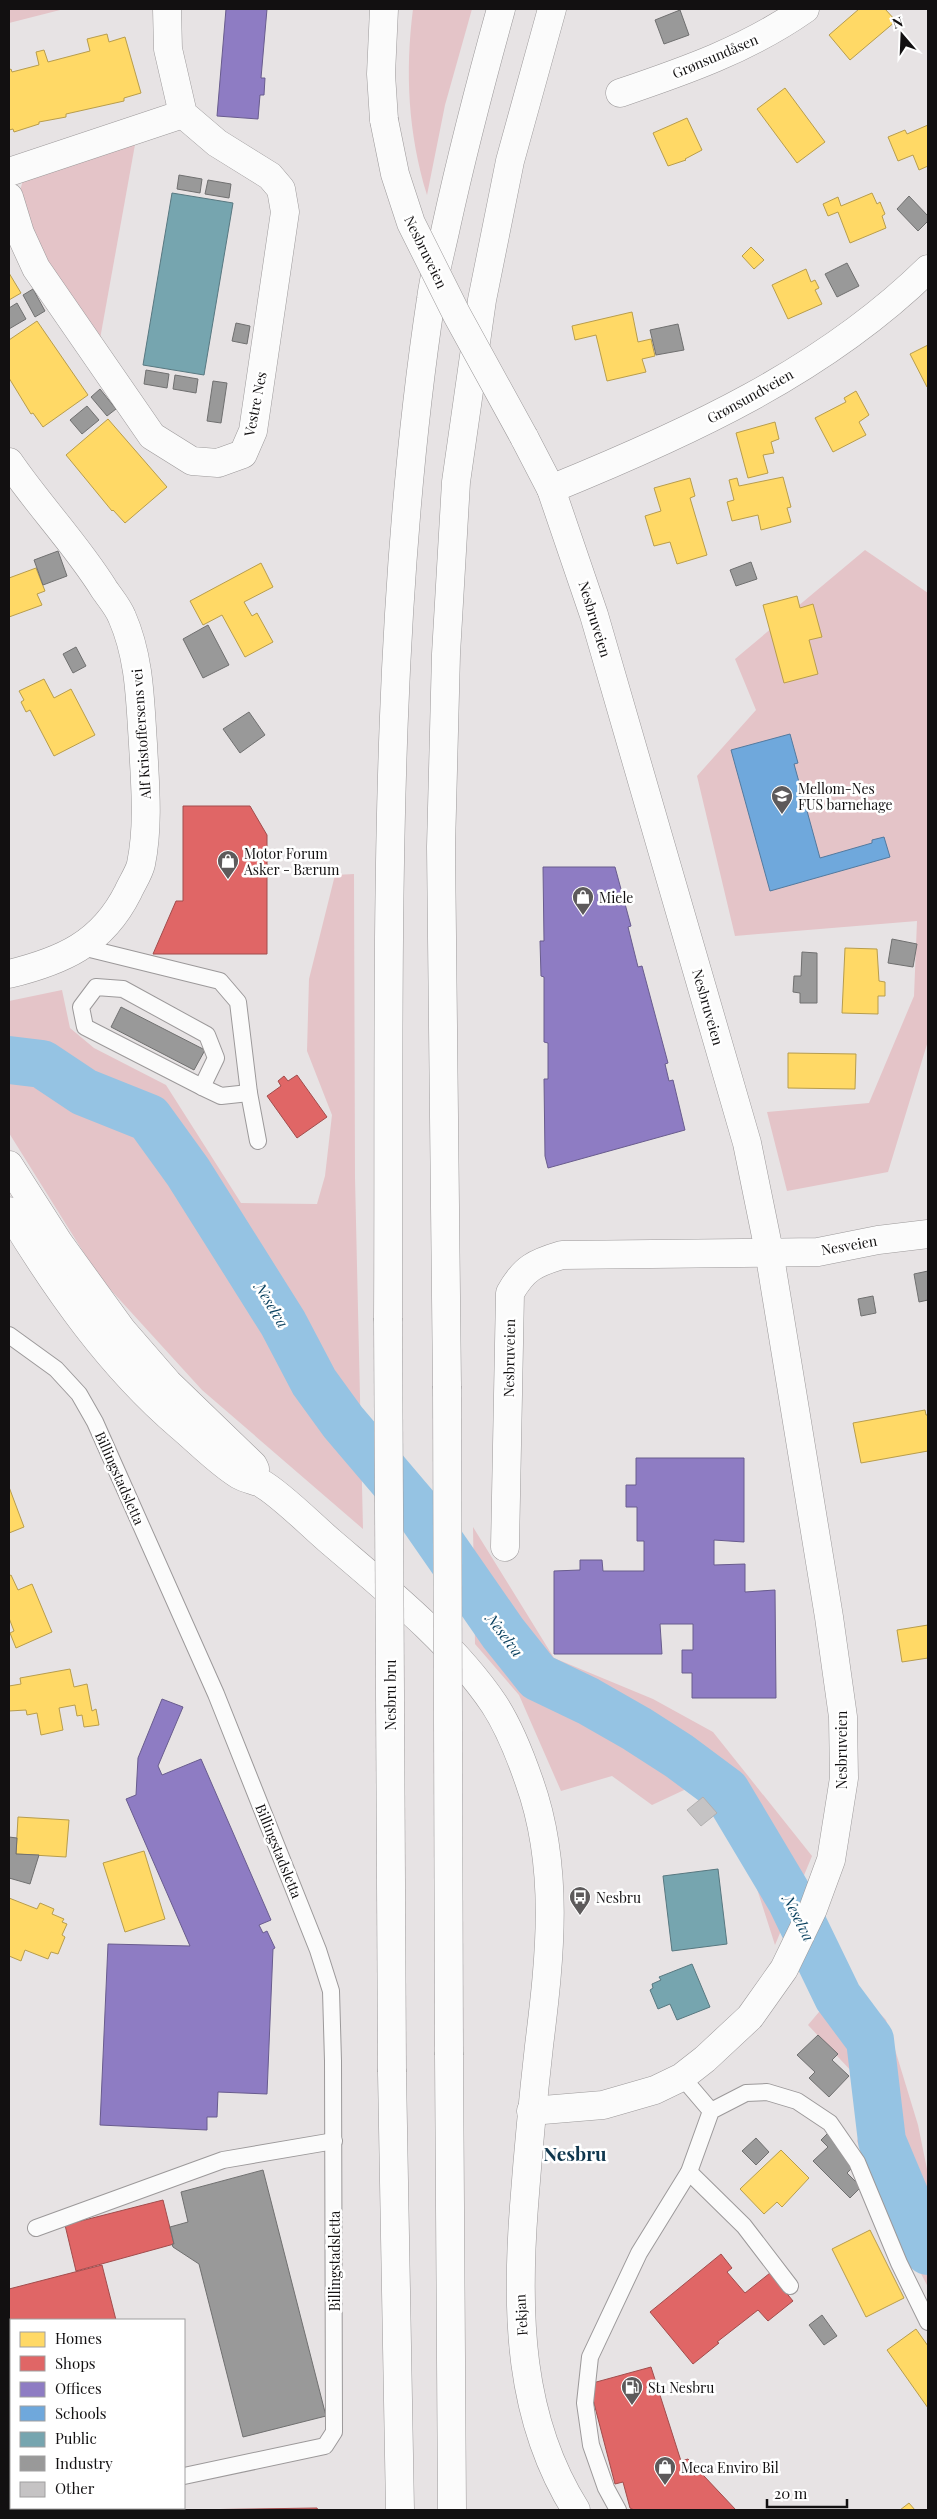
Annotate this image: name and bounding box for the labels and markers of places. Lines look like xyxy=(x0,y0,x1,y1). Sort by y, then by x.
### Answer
place label: Mellom-Nes FUS barnehage xyxy=(798,779,893,814)
school or university icon: Mellom-Nes FUS barnehage xyxy=(770,784,794,815)
place label: Motor Forum Asker - Bærum xyxy=(243,844,340,879)
shop icon: Motor Forum Asker - Bærum xyxy=(216,849,240,880)
shop icon: Miele xyxy=(571,885,595,916)
place label: Miele xyxy=(599,888,633,907)
bus stop icon: Nesbru xyxy=(568,1885,592,1916)
place label: Nesbru xyxy=(596,1888,641,1907)
fuel station icon: St1 Nesbru xyxy=(620,2375,644,2406)
place label: St1 Nesbru xyxy=(648,2378,714,2397)
shop icon: Meca Enviro Bil xyxy=(653,2455,677,2486)
place label: Meca Enviro Bil xyxy=(681,2458,779,2477)

